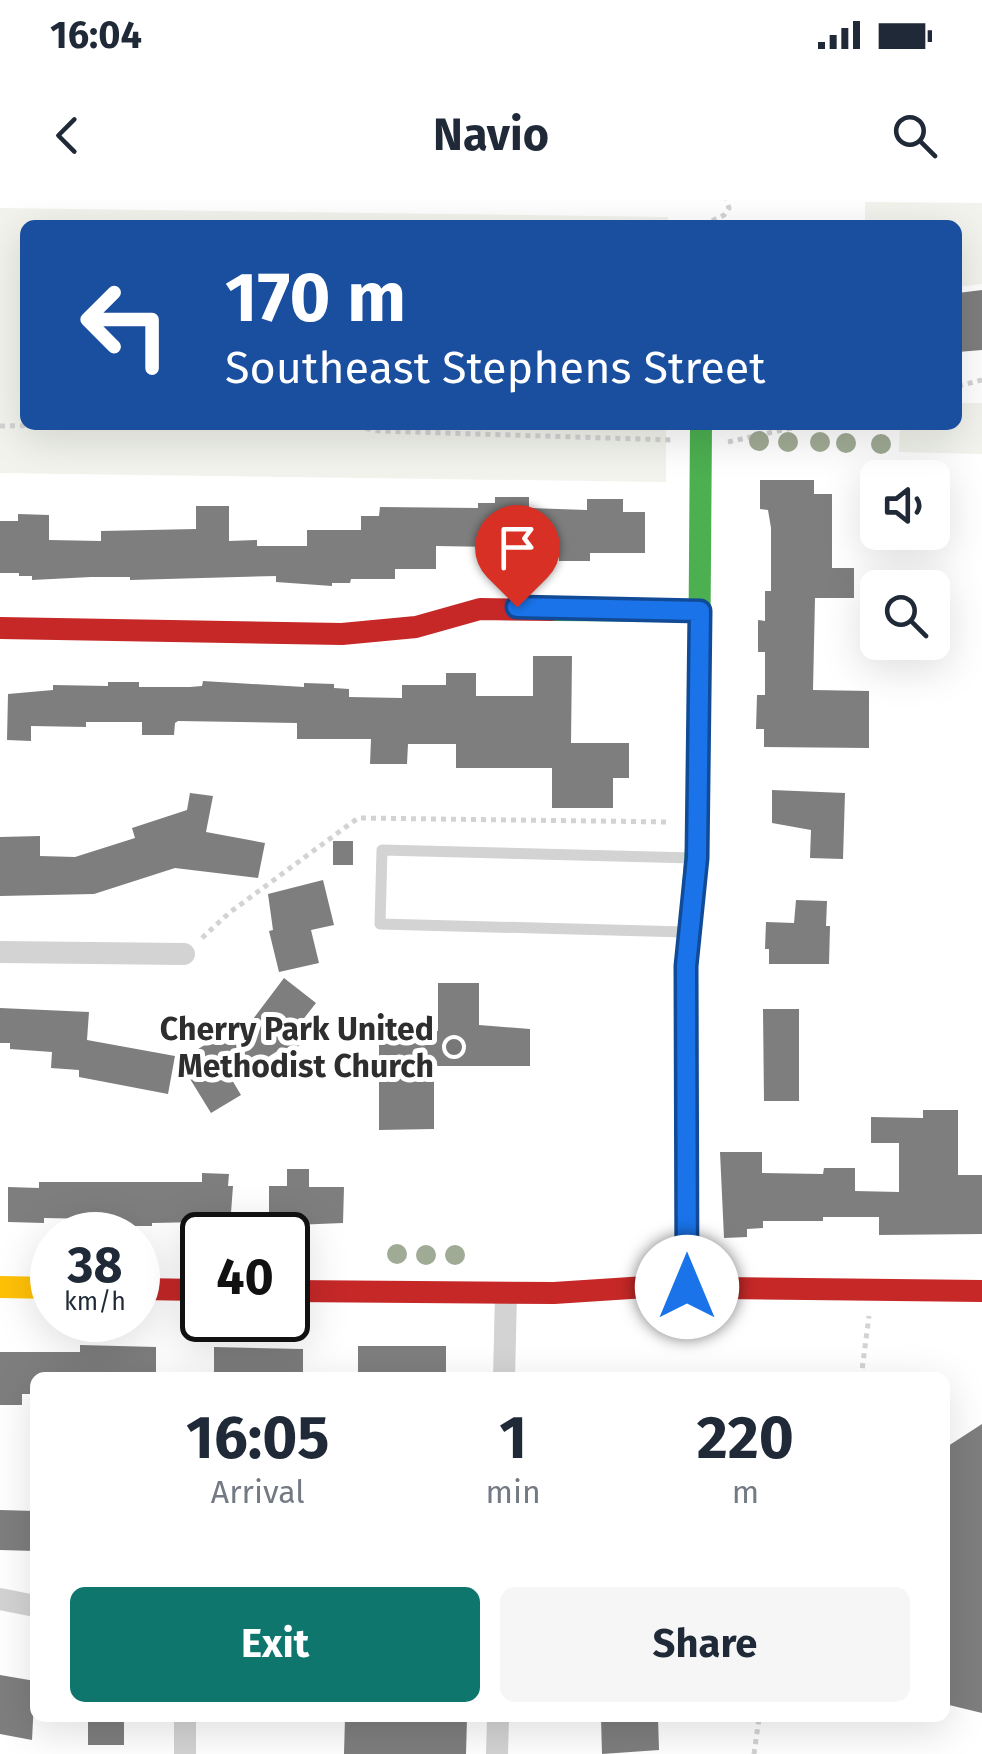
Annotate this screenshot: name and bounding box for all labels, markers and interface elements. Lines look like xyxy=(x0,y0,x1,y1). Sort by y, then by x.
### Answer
text: 16:04 xyxy=(50,12,142,58)
icon: back xyxy=(40,108,95,163)
text: Navio xyxy=(433,108,549,162)
icon: search xyxy=(887,108,942,163)
text: 170 m xyxy=(225,256,406,340)
icon: left xyxy=(60,260,190,390)
text: Southeast Stephens Street xyxy=(225,341,766,395)
map controls xyxy=(860,460,950,660)
button: sound xyxy=(860,460,950,550)
pin xyxy=(475,505,560,608)
icon: arrive xyxy=(490,520,545,575)
button: search xyxy=(860,570,950,660)
place label: Cherry Park United Methodist Church xyxy=(160,1010,434,1085)
marker: Cherry Park United Methodist Church xyxy=(443,1036,465,1058)
speed limit sign: 40 xyxy=(180,1212,310,1342)
text: 38 xyxy=(67,1235,123,1295)
position arrow xyxy=(635,1235,739,1339)
text: km/h xyxy=(64,1287,126,1317)
text: 16:05 xyxy=(186,1402,329,1474)
text: 1 xyxy=(499,1402,527,1474)
text: 220 xyxy=(697,1402,794,1474)
text: Arrival xyxy=(211,1473,305,1511)
text: min xyxy=(486,1473,541,1511)
text: m xyxy=(732,1473,759,1511)
button: Exit xyxy=(70,1587,480,1702)
button: Share xyxy=(500,1587,910,1702)

